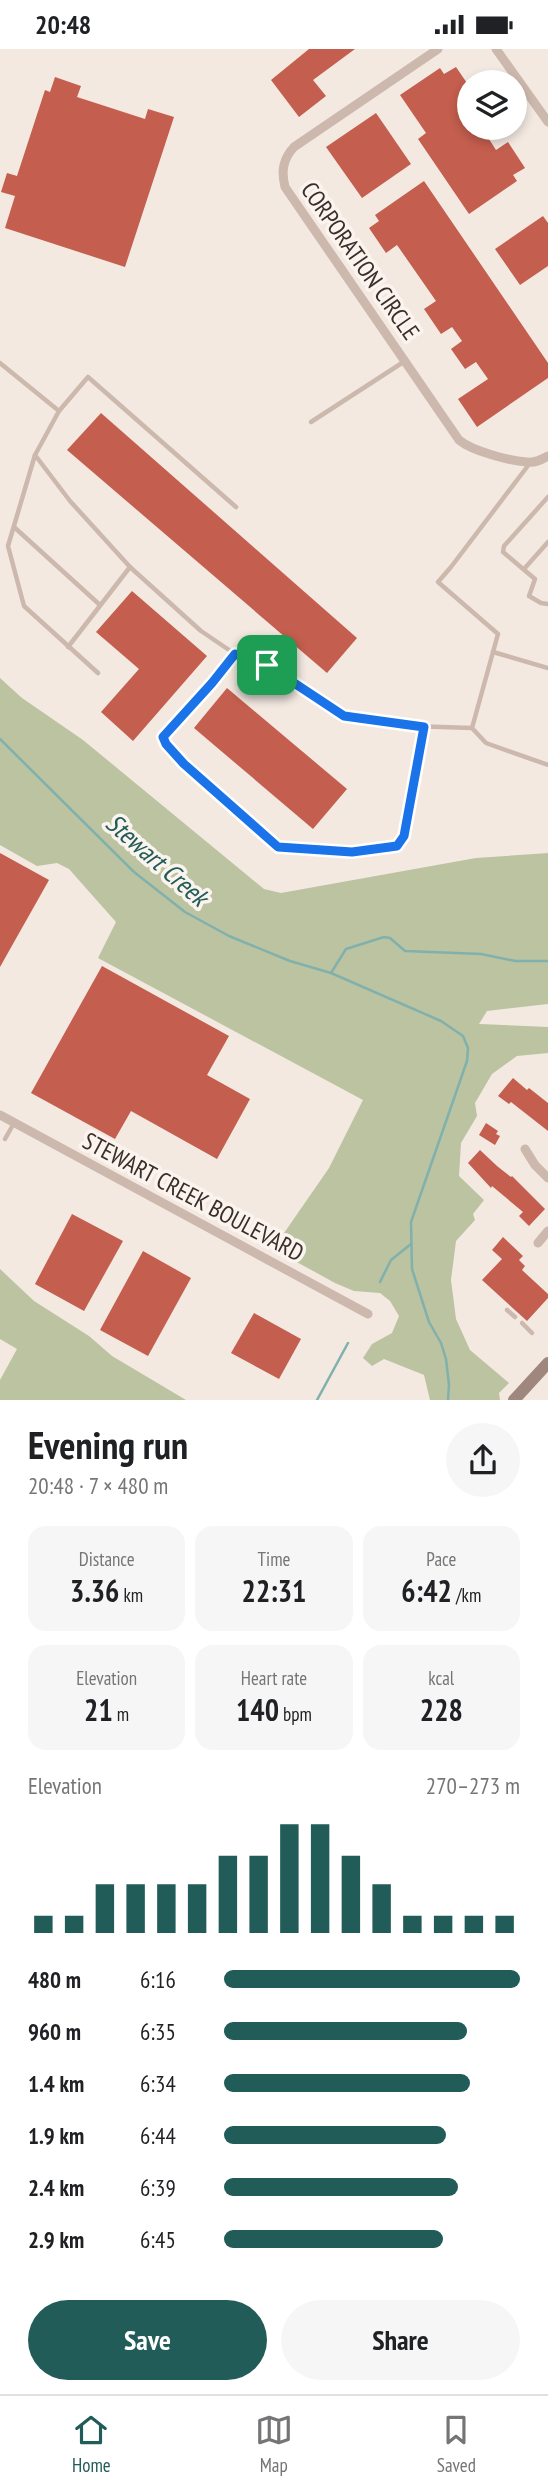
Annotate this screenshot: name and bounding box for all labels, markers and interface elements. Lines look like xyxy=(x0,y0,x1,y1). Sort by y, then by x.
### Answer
text: 20:48 xyxy=(35,8,91,41)
map controls xyxy=(457,70,527,140)
button: layers xyxy=(457,70,527,140)
street label: CORPORATION CIRCLE xyxy=(294,176,426,346)
pin xyxy=(237,635,297,695)
icon: arrive xyxy=(248,646,286,684)
water label: Stewart Creek xyxy=(99,806,217,915)
street label: STEWART CREEK BOULEVARD xyxy=(77,1125,309,1268)
text: Evening run xyxy=(28,1420,188,1469)
button: share xyxy=(446,1423,520,1497)
text: 20:48 · 7 × 480 m xyxy=(28,1471,168,1500)
text: Distance xyxy=(79,1547,135,1571)
text: Time xyxy=(258,1547,290,1571)
text: Pace xyxy=(426,1547,456,1571)
text: 3.36 xyxy=(70,1571,119,1610)
text: 22:31 xyxy=(242,1571,306,1610)
text: 6:42 xyxy=(401,1571,452,1610)
text: km xyxy=(119,1583,143,1607)
text: /km xyxy=(452,1583,481,1607)
text: Elevation xyxy=(76,1666,137,1690)
text: Heart rate xyxy=(241,1666,307,1690)
text: kcal xyxy=(428,1666,454,1690)
text: 21 xyxy=(84,1690,113,1729)
text: 140 xyxy=(236,1690,279,1729)
text: 228 xyxy=(420,1690,463,1729)
text: m xyxy=(113,1702,129,1726)
text: bpm xyxy=(279,1702,312,1726)
text: Elevation xyxy=(28,1771,102,1800)
text: 270–273 m xyxy=(426,1771,520,1800)
text: 480 m xyxy=(28,1965,81,1994)
text: 6:16 xyxy=(140,1965,176,1994)
text: 960 m xyxy=(28,2017,81,2046)
text: 6:35 xyxy=(140,2017,176,2046)
text: 1.4 km xyxy=(28,2069,84,2098)
text: 6:34 xyxy=(140,2069,176,2098)
text: 1.9 km xyxy=(28,2121,84,2150)
text: 6:44 xyxy=(140,2121,176,2150)
text: 2.4 km xyxy=(28,2173,84,2202)
text: 6:39 xyxy=(140,2173,176,2202)
text: 2.9 km xyxy=(28,2225,84,2254)
text: 6:45 xyxy=(140,2225,176,2254)
button: Save xyxy=(28,2300,267,2380)
button: Share xyxy=(281,2300,520,2380)
tab: Home xyxy=(72,2411,111,2477)
tab: Map xyxy=(255,2411,293,2477)
tab: Saved xyxy=(437,2411,476,2477)

